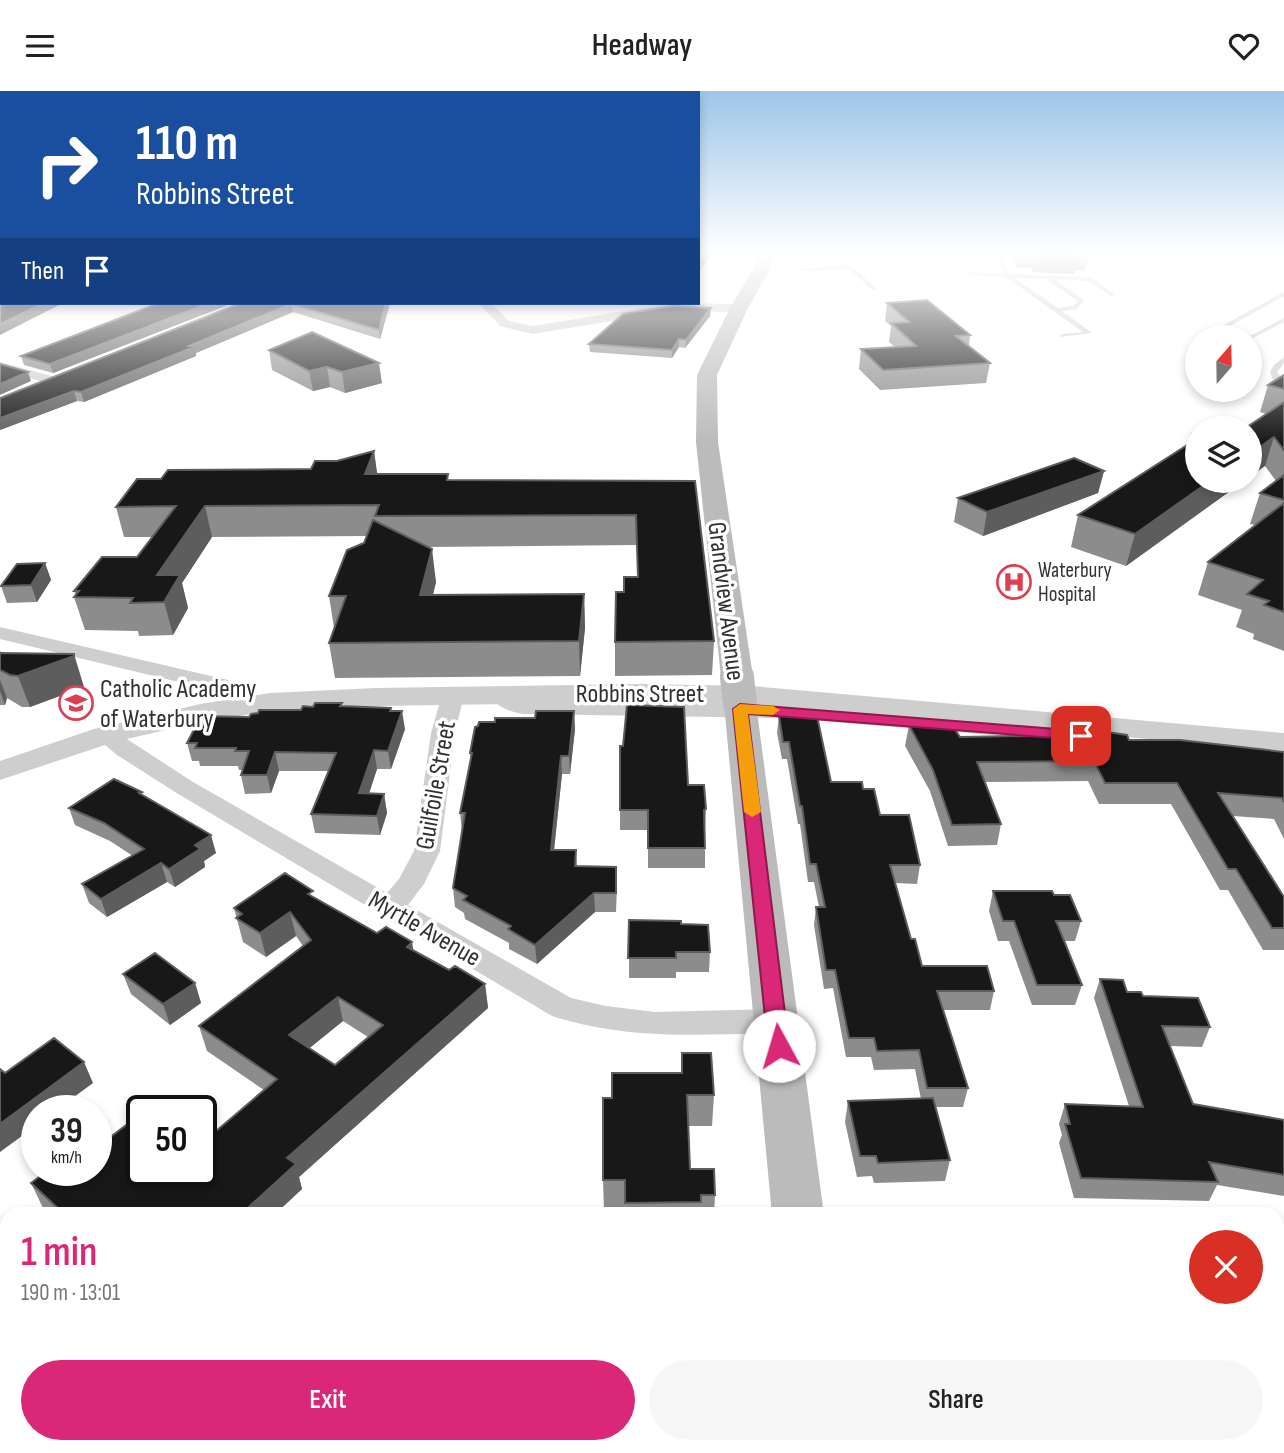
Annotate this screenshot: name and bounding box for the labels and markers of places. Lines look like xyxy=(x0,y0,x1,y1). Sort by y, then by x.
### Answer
place label: Waterbury Hospital xyxy=(1038,558,1112,607)
hospital icon: Waterbury Hospital xyxy=(995,563,1033,601)
place label: Catholic Academy of Waterbury xyxy=(100,674,256,735)
school or university icon: Catholic Academy of Waterbury xyxy=(57,684,95,722)
pin xyxy=(1051,706,1111,766)

